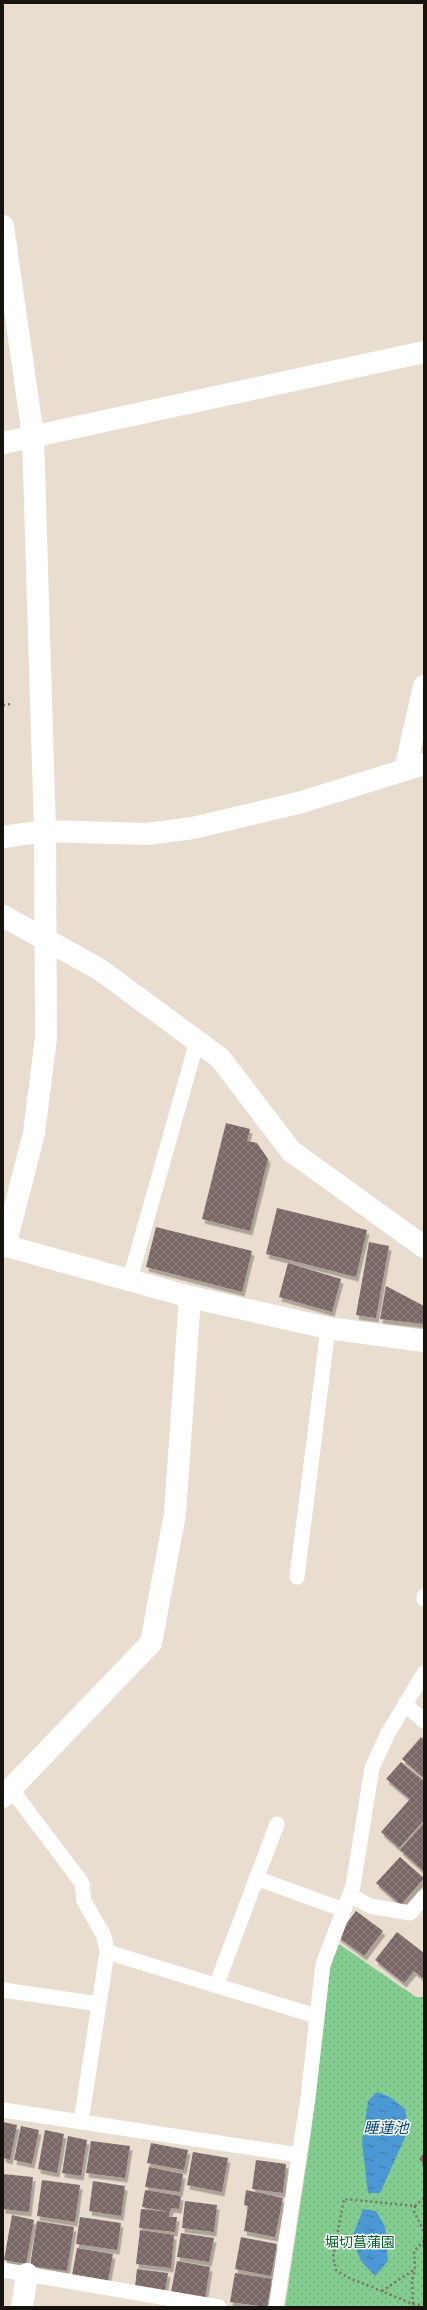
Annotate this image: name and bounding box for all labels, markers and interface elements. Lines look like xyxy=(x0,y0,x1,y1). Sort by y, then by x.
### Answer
water label: 睡蓮池 xyxy=(363,2118,410,2136)
park label: 堀切菖蒲園 xyxy=(325,2233,395,2250)

